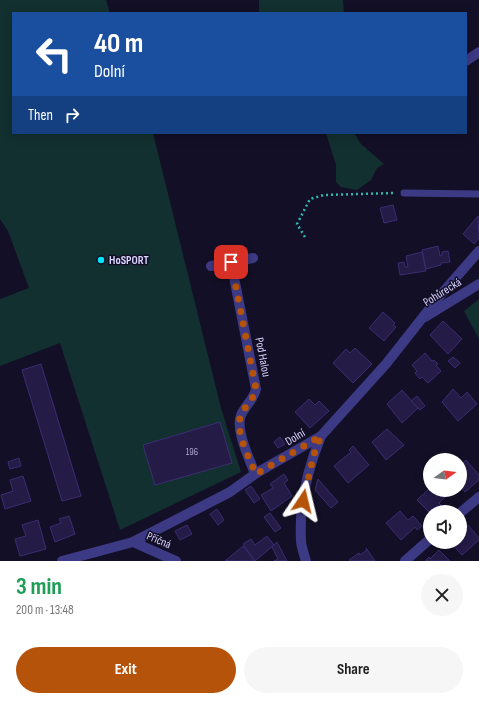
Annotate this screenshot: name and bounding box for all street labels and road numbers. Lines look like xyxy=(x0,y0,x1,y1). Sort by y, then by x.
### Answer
street label: Pohůrecká xyxy=(420,275,464,310)
street label: Pod Halou xyxy=(251,336,274,378)
street label: Dolní xyxy=(283,425,309,449)
street label: Příčná xyxy=(144,529,174,552)

